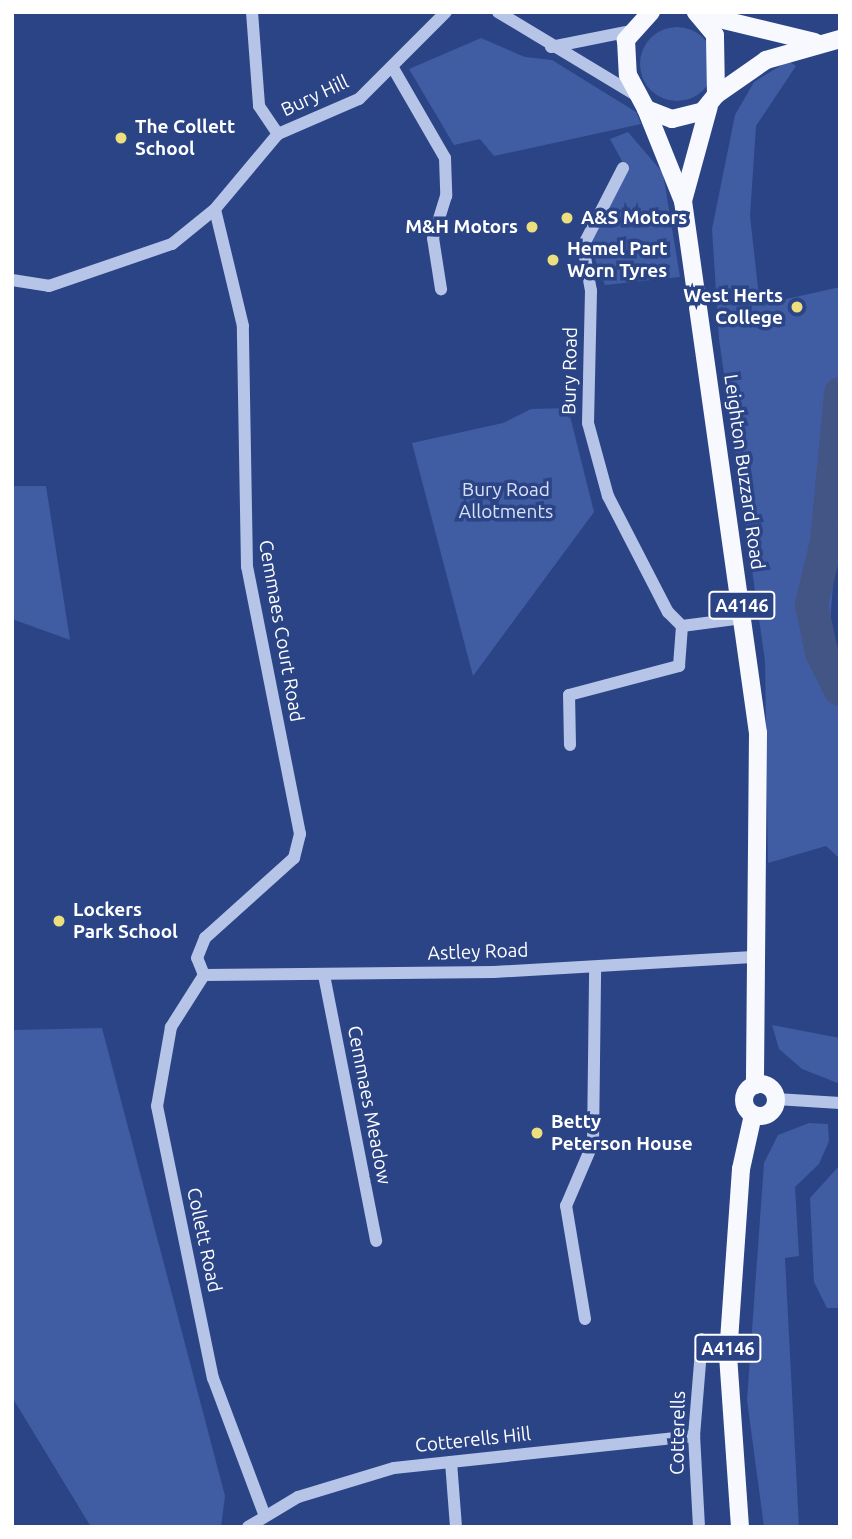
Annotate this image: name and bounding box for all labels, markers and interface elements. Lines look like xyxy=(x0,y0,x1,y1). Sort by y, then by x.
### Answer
street label: Bury Hill xyxy=(278,70,352,122)
place label: The Collett School xyxy=(135,116,235,160)
marker: The Collett School xyxy=(113,130,129,146)
place label: A&S Motors xyxy=(581,207,687,229)
marker: A&S Motors xyxy=(559,210,575,226)
place label: M&H Motors xyxy=(405,216,518,238)
marker: M&H Motors xyxy=(524,219,540,235)
place label: Hemel Part Worn Tyres xyxy=(567,238,667,282)
marker: Hemel Part Worn Tyres xyxy=(545,252,561,268)
place label: West Herts College xyxy=(683,285,783,329)
marker: West Herts College xyxy=(789,299,805,315)
street label: Bury Road xyxy=(558,327,582,415)
street label: Leighton Buzzard Road xyxy=(719,373,769,571)
park label: Bury Road Allotments xyxy=(459,479,553,523)
street label: Cemmaes Court Road xyxy=(254,538,308,724)
road number: A4146 xyxy=(707,590,777,620)
place label: Lockers Park School xyxy=(73,899,178,943)
marker: Lockers Park School xyxy=(51,913,67,929)
street label: Astley Road xyxy=(427,939,529,965)
street label: Cemmaes Meadow xyxy=(342,1024,396,1186)
place label: Betty Peterson House xyxy=(551,1111,693,1155)
marker: Betty Peterson House xyxy=(529,1125,545,1141)
street label: Collett Road xyxy=(182,1186,226,1294)
road number: A4146 xyxy=(693,1334,763,1363)
street label: Cotterells xyxy=(666,1391,690,1475)
street label: Cotterells Hill xyxy=(414,1423,532,1457)

